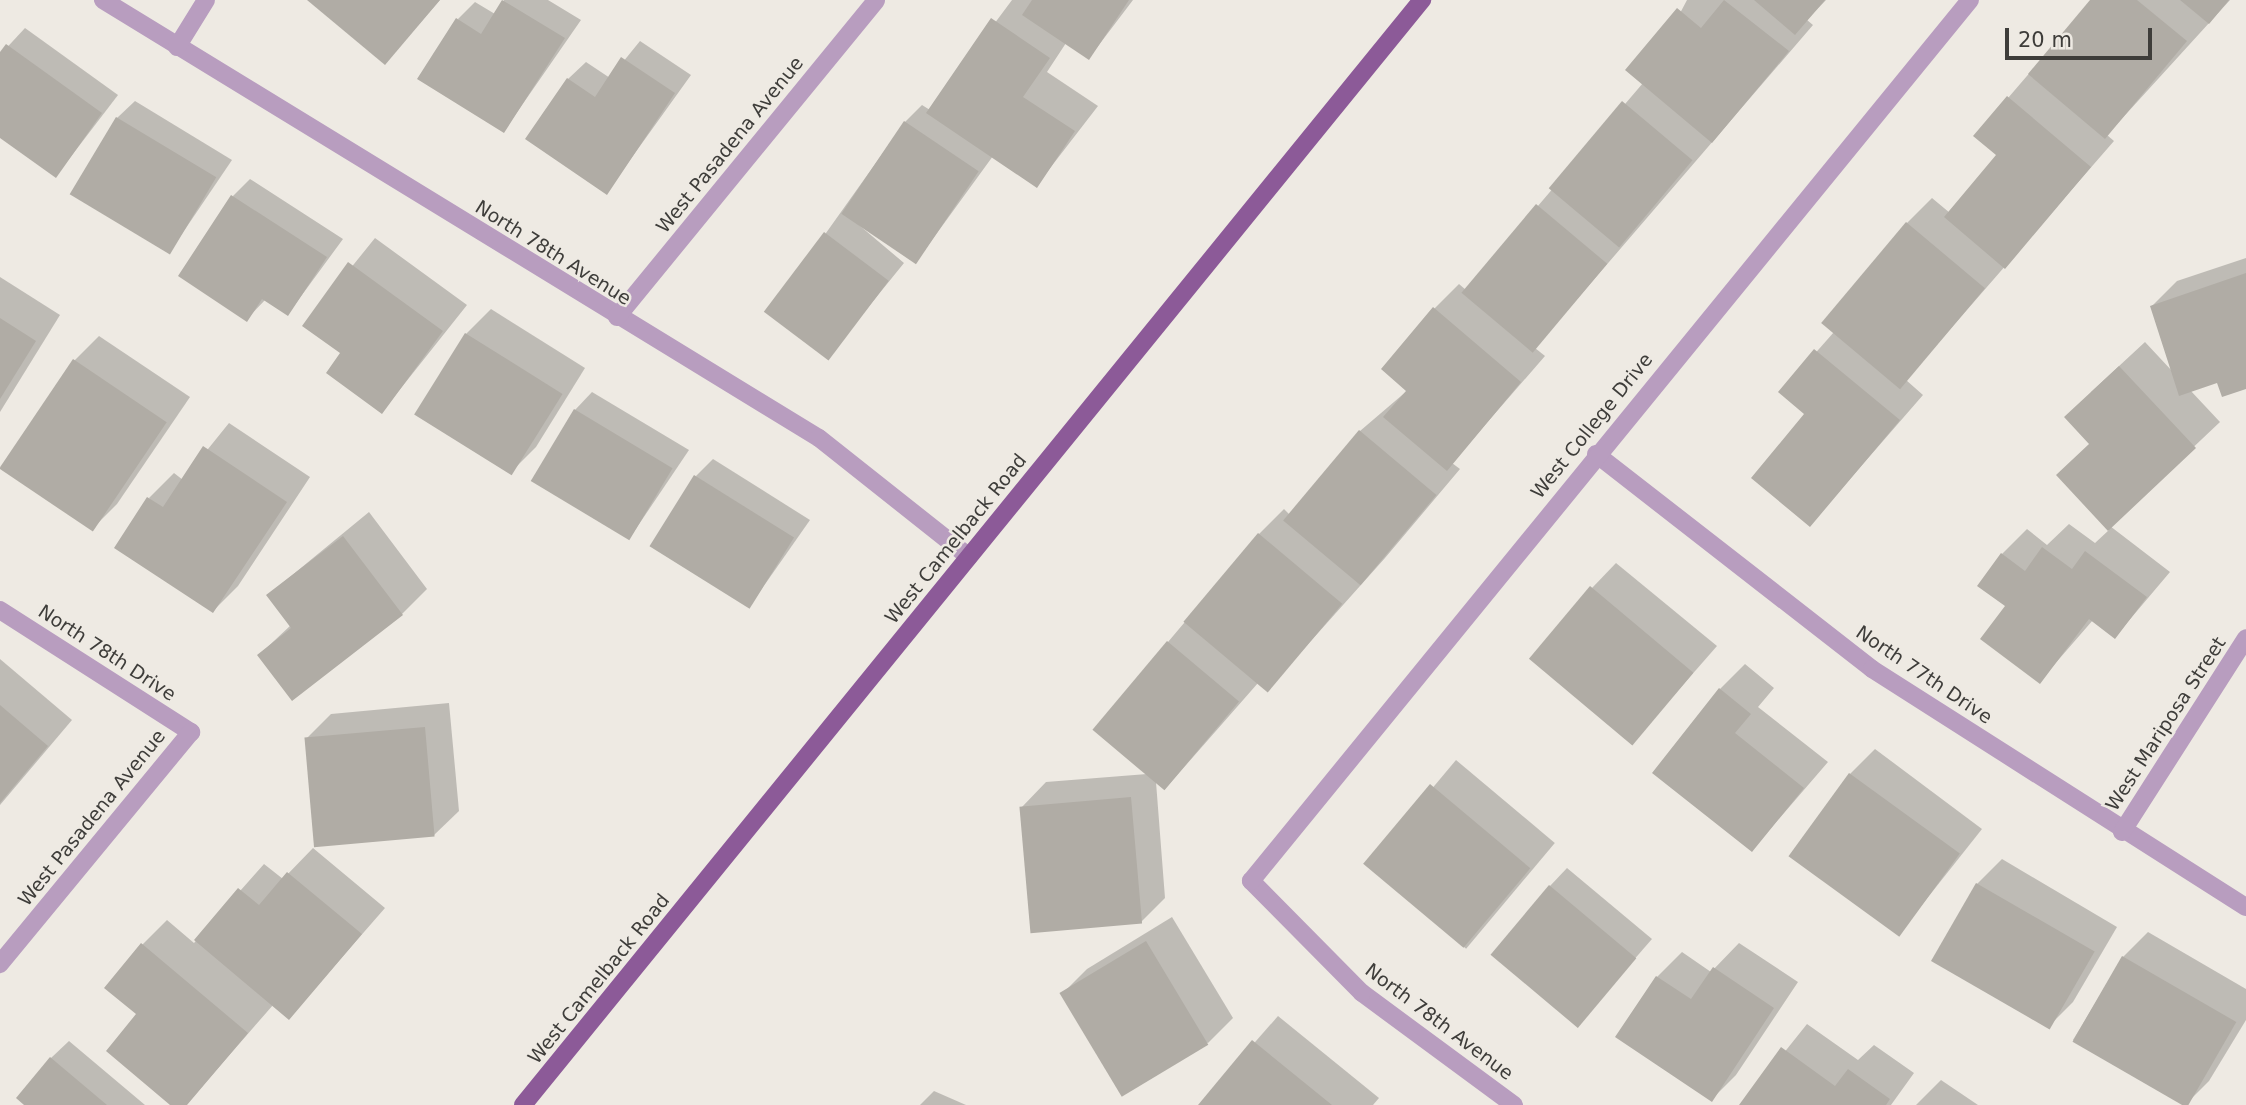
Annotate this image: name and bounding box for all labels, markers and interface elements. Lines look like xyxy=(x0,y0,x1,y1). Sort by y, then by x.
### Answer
scale bar xyxy=(2008,14,2155,58)
text: 20 m xyxy=(2018,28,2072,52)
street label: West Pasadena Avenue xyxy=(652,52,808,238)
street label: North 78th Avenue xyxy=(471,196,635,310)
street label: West College Drive xyxy=(1526,349,1658,503)
street label: West Camelback Road xyxy=(880,449,1032,629)
street label: North 78th Drive xyxy=(34,600,180,706)
street label: North 77th Drive xyxy=(1851,621,1997,729)
street label: West Mariposa Street xyxy=(2101,633,2231,815)
street label: West Pasadena Avenue xyxy=(14,725,170,911)
street label: West Camelback Road xyxy=(523,889,675,1069)
street label: North 78th Avenue xyxy=(1360,959,1518,1085)

